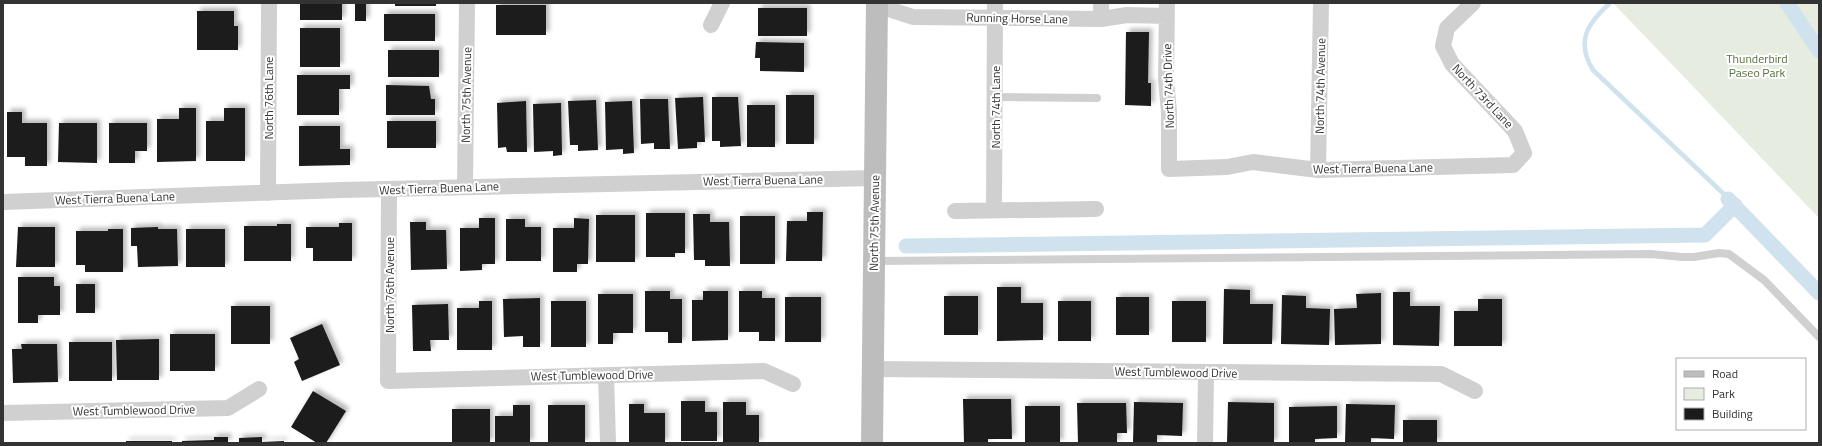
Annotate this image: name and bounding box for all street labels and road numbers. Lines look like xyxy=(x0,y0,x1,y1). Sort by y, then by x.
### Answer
street label: Running Horse Lane xyxy=(966,8,1068,28)
street label: North 74th Avenue xyxy=(1310,38,1330,134)
street label: North 74th Drive xyxy=(1157,43,1179,129)
street label: North 75th Avenue xyxy=(456,47,476,143)
street label: North 76th Lane xyxy=(259,57,278,139)
street label: North 73rd Lane xyxy=(1448,59,1518,133)
street label: North 74th Lane xyxy=(986,66,1005,148)
street label: West Tierra Buena Lane xyxy=(1313,157,1433,179)
street label: West Tierra Buena Lane xyxy=(703,169,823,191)
street label: North 75th Avenue xyxy=(864,175,884,271)
street label: West Tierra Buena Lane xyxy=(379,176,499,200)
street label: West Tierra Buena Lane xyxy=(55,186,175,210)
street label: North 76th Avenue xyxy=(380,237,399,333)
street label: West Tumblewood Drive xyxy=(1115,361,1237,383)
street label: West Tumblewood Drive xyxy=(531,364,653,386)
street label: West Tumblewood Drive xyxy=(73,399,195,421)

